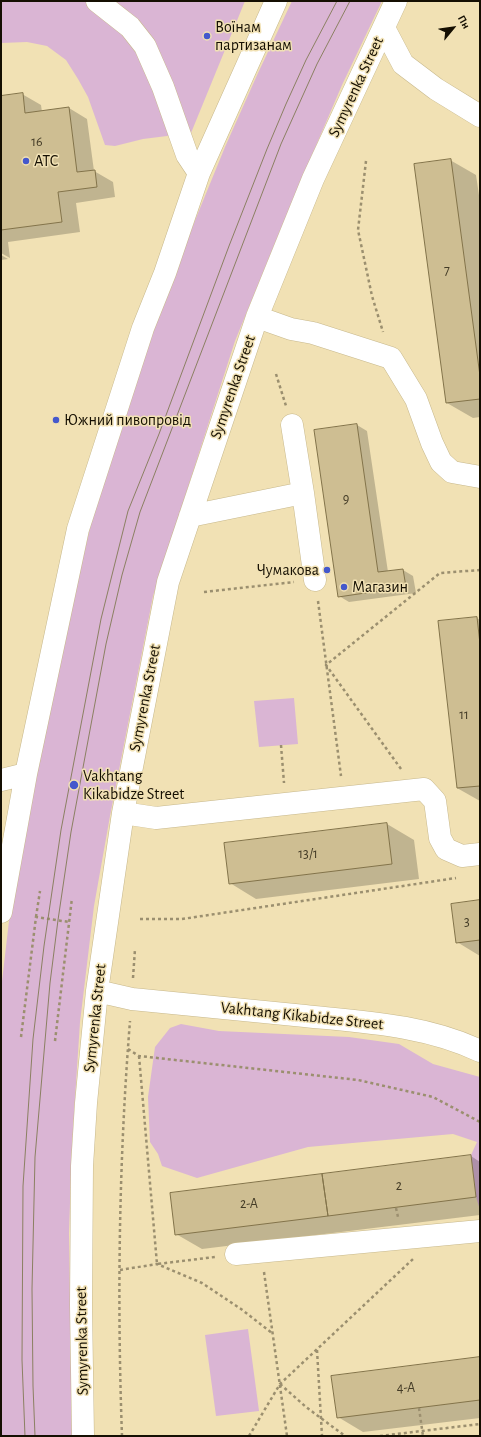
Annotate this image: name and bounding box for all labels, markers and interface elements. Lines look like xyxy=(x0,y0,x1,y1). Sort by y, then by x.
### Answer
north arrow xyxy=(433,8,473,48)
text: Пн xyxy=(456,13,472,30)
place label: Воїнам партизанам xyxy=(215,17,292,55)
marker: Воїнам партизанам xyxy=(202,31,212,41)
street label: Symyrenka Street xyxy=(324,34,388,140)
house number: 16 xyxy=(31,134,43,150)
place label: АТС xyxy=(34,151,58,171)
marker: АТС xyxy=(21,156,31,166)
house number: 7 xyxy=(444,262,450,278)
street label: Symyrenka Street xyxy=(206,332,260,442)
place label: Южний пивопровід xyxy=(64,410,191,430)
marker: Южний пивопровід xyxy=(51,415,61,425)
house number: 9 xyxy=(343,491,349,507)
place label: Чумакова xyxy=(257,560,319,580)
marker: Чумакова xyxy=(322,565,332,575)
place label: Магазин xyxy=(352,577,408,597)
marker: Магазин xyxy=(339,582,349,592)
street label: Symyrenka Street xyxy=(125,643,165,753)
house number: 11 xyxy=(459,707,469,723)
place label: Vakhtang Kikabidze Street xyxy=(83,766,184,804)
marker: Vakhtang Kikabidze Street xyxy=(68,779,80,791)
house number: 13/1 xyxy=(298,846,318,862)
house number: 3 xyxy=(464,914,470,930)
street label: Symyrenka Street xyxy=(80,963,110,1073)
street label: Vakhtang Kikabidze Street xyxy=(220,998,384,1034)
house number: 2 xyxy=(396,1178,402,1194)
house number: 2-А xyxy=(240,1196,258,1212)
street label: Symyrenka Street xyxy=(71,1286,93,1396)
house number: 4-А xyxy=(397,1380,415,1396)

